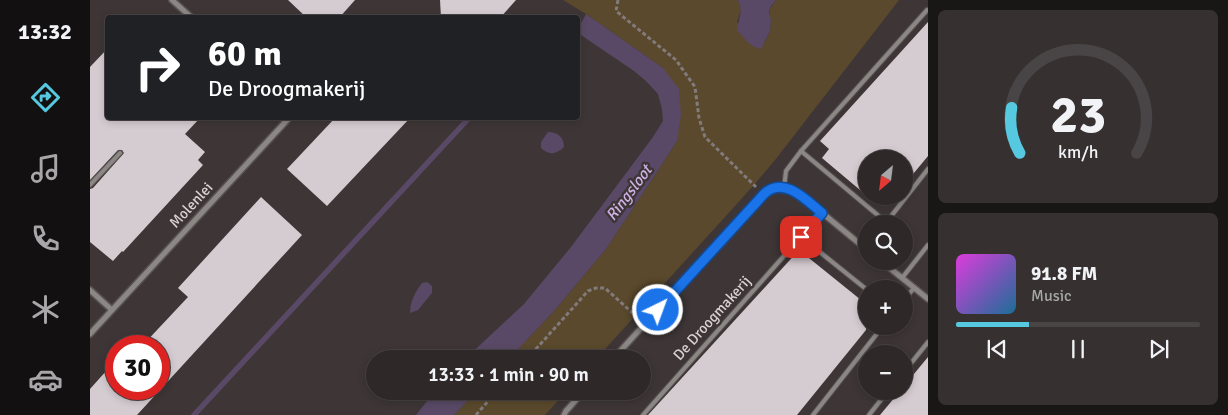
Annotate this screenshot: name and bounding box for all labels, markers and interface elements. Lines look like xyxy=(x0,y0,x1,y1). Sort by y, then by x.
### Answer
text: 13:32 xyxy=(18,18,72,45)
text: 60 m xyxy=(208,32,282,75)
icon: right xyxy=(125,35,190,100)
text: De Droogmakerij xyxy=(208,75,365,102)
icon: directions xyxy=(28,80,63,115)
text: 23 xyxy=(1050,83,1106,147)
text: km/h xyxy=(1058,141,1098,163)
north arrow xyxy=(858,150,912,205)
map controls xyxy=(858,150,913,400)
icon: music xyxy=(28,151,63,186)
water label: Ringsloot xyxy=(602,159,658,225)
street label: Molenlei xyxy=(165,178,217,232)
button: search xyxy=(858,215,913,270)
pin xyxy=(780,216,822,258)
icon: phone xyxy=(28,221,63,256)
icon: arrive xyxy=(787,223,815,251)
text: 91.8 FM xyxy=(1031,262,1097,286)
street label: De Droogmakerij xyxy=(669,272,755,364)
button: + xyxy=(858,280,913,335)
position arrow xyxy=(631,283,683,335)
text: Music xyxy=(1031,286,1072,306)
icon: climate xyxy=(28,292,63,327)
speed limit sign: 30 xyxy=(105,335,170,400)
icon: previous xyxy=(983,335,1011,363)
icon: pause xyxy=(1064,335,1092,363)
icon: next xyxy=(1145,335,1173,363)
button: − xyxy=(858,345,913,400)
icon: car xyxy=(28,362,63,397)
text: 13:33 · 1 min · 90 m xyxy=(428,363,589,387)

